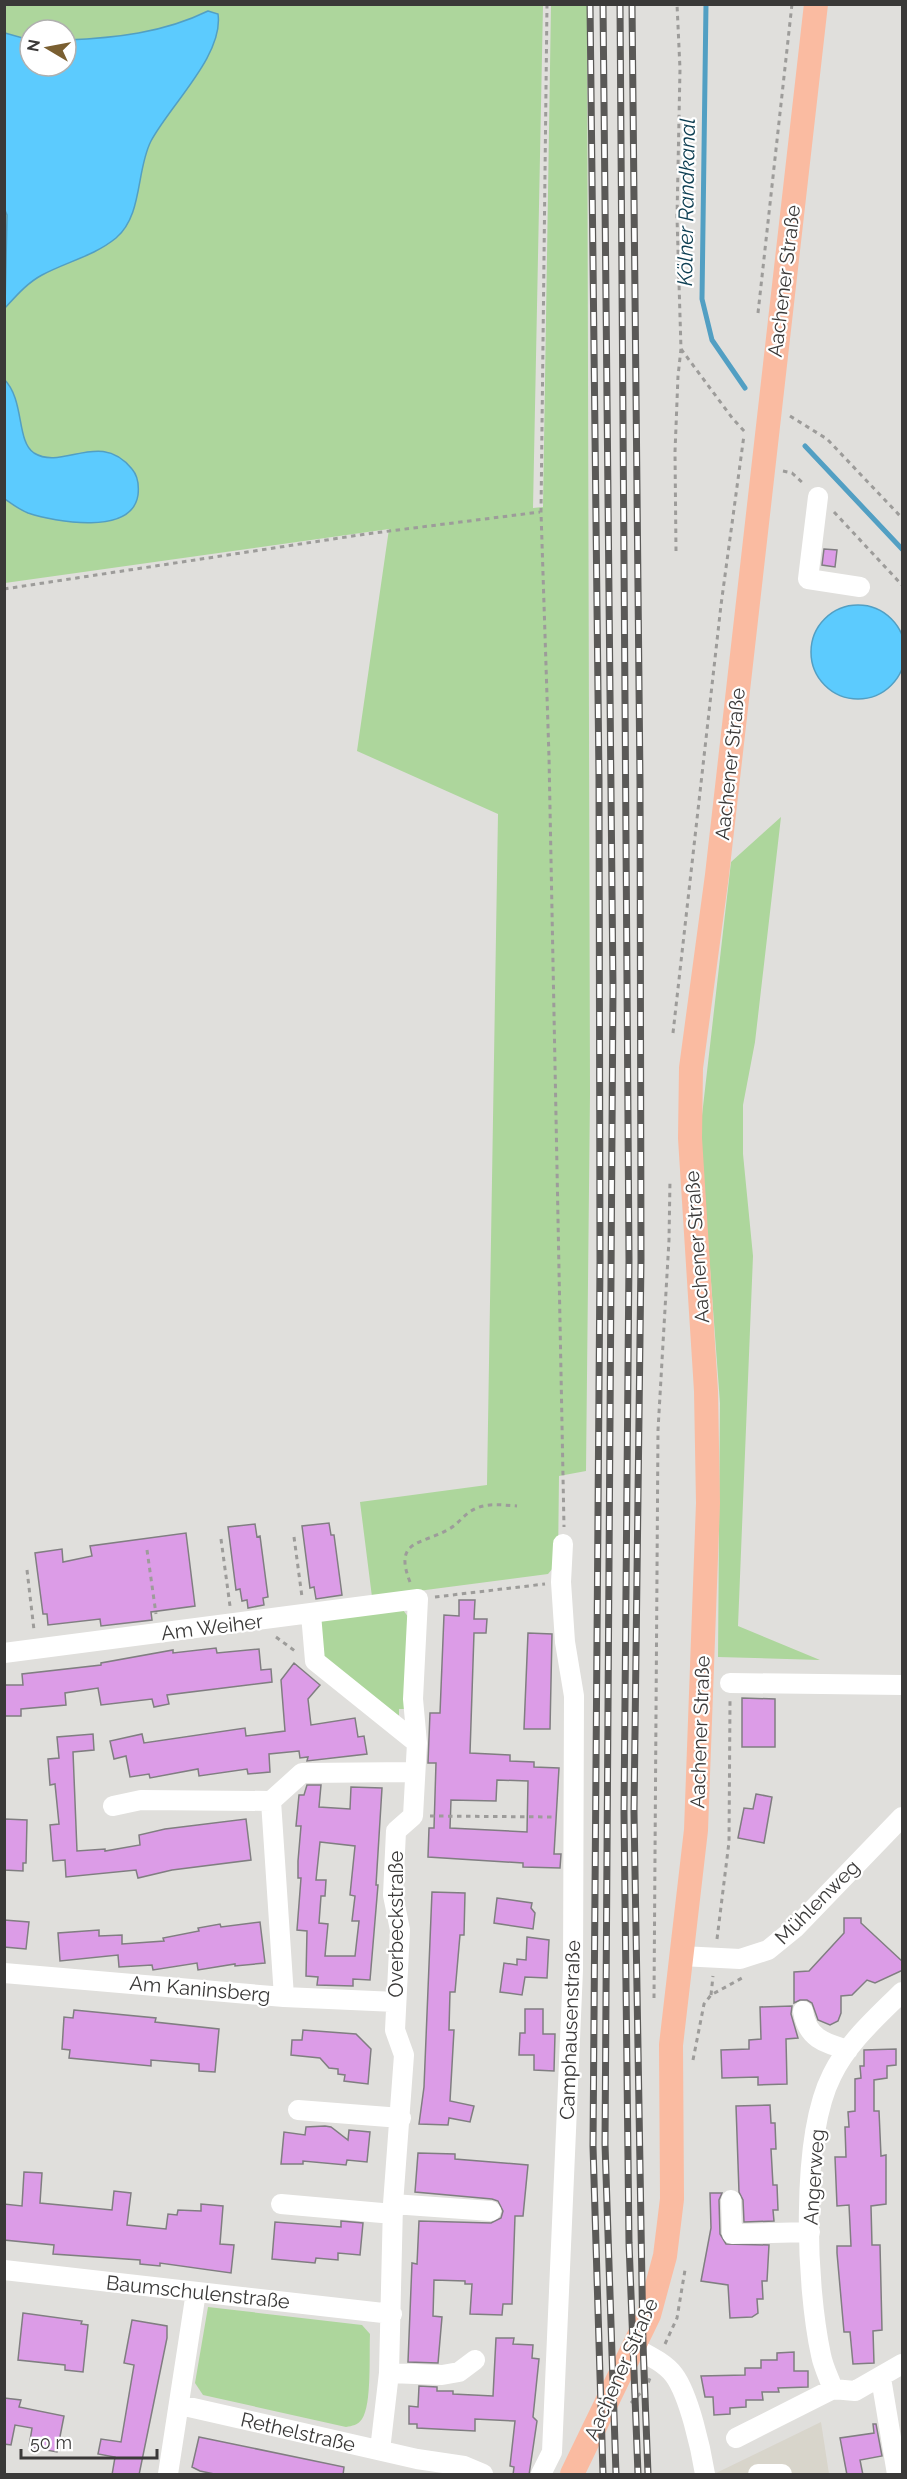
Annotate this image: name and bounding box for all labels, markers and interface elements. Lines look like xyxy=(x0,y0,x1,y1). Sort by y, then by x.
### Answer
north arrow xyxy=(18,18,78,78)
text: N xyxy=(23,38,44,53)
water label: Kölner Randkanal xyxy=(672,118,700,286)
street label: Aachener Straße xyxy=(763,203,805,358)
street label: Aachener Straße xyxy=(710,686,750,841)
street label: Aachener Straße xyxy=(680,1170,714,1324)
street label: Am Weiher xyxy=(160,1609,264,1645)
street label: Aachener Straße xyxy=(685,1655,715,1809)
street label: Overbeckstraße xyxy=(384,1850,408,1997)
street label: Mühlenweg xyxy=(770,1855,864,1949)
street label: Camphausenstraße xyxy=(555,1939,585,2120)
street label: Am Kaninsberg xyxy=(129,1971,271,2007)
street label: Angerweg xyxy=(799,2128,829,2226)
street label: Baumschulenstraße xyxy=(105,2270,291,2314)
street label: Aachener Straße xyxy=(579,2294,663,2444)
street label: Rethelstraße xyxy=(238,2407,358,2457)
scale bar xyxy=(21,2422,158,2460)
text: 50 m xyxy=(30,2432,72,2453)

